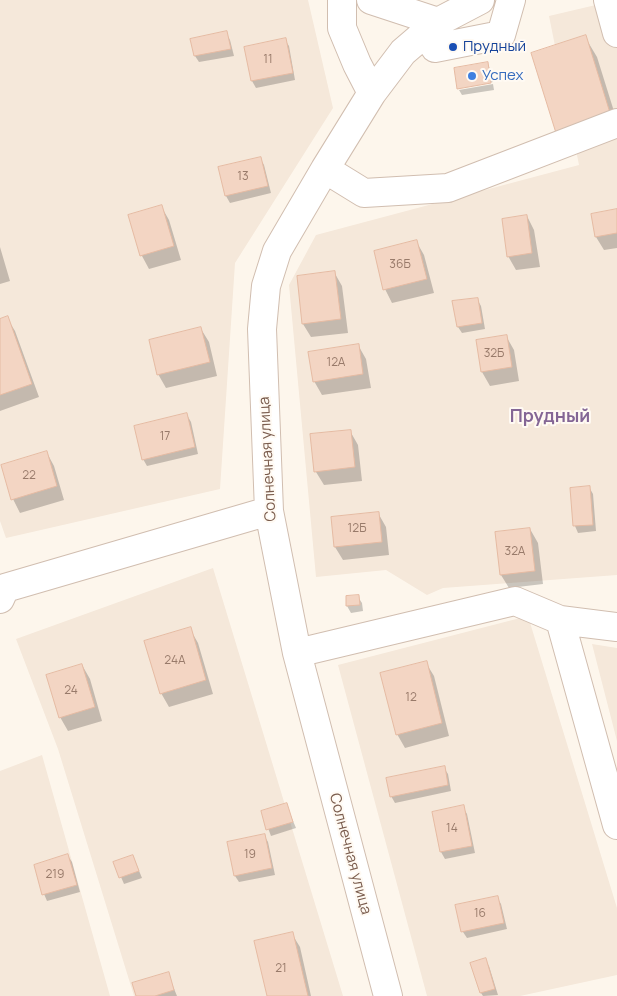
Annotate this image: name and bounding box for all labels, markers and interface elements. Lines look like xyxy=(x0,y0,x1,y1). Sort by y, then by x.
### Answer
place label: Прудный xyxy=(463,38,526,56)
marker: Прудный xyxy=(447,41,459,53)
house number: 11 xyxy=(263,53,273,67)
place label: Успех xyxy=(482,67,523,85)
marker: Успех xyxy=(466,70,478,82)
house number: 13 xyxy=(237,170,249,184)
house number: 36Б xyxy=(389,258,411,272)
house number: 32Б xyxy=(484,347,504,361)
house number: 12А xyxy=(327,356,345,370)
street label: Солнечная улица xyxy=(256,396,280,522)
district label: Прудный xyxy=(510,406,590,428)
house number: 17 xyxy=(160,430,170,444)
house number: 22 xyxy=(22,469,36,483)
house number: 12Б xyxy=(348,522,366,536)
house number: 32А xyxy=(505,545,525,559)
house number: 24А xyxy=(164,654,186,668)
house number: 24 xyxy=(64,684,78,698)
house number: 12 xyxy=(405,691,417,705)
street label: Солнечная улица xyxy=(325,791,375,917)
house number: 14 xyxy=(446,822,458,836)
house number: 19 xyxy=(244,848,256,862)
house number: 219 xyxy=(46,868,64,882)
house number: 16 xyxy=(474,907,486,921)
house number: 21 xyxy=(275,962,287,976)

